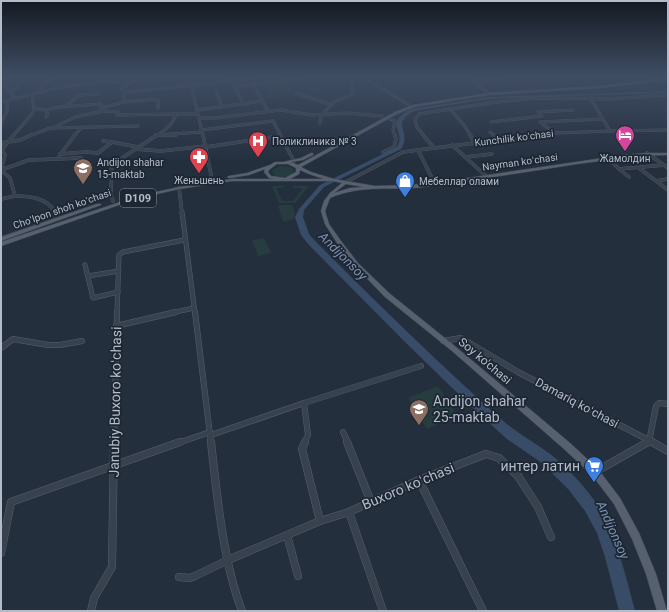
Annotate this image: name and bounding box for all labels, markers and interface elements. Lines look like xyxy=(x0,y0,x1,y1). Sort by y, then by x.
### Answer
hotel icon: Жамолдин xyxy=(614,124,636,152)
street label: Kunchilik koʻchasi xyxy=(474,128,554,148)
hospital icon: Поликлиника № 3 xyxy=(247,130,269,158)
place label: Поликлиника № 3 xyxy=(272,136,357,147)
pharmacy icon: Женьшень xyxy=(188,146,210,174)
street label: Nayman koʻchasi xyxy=(481,151,559,173)
place label: Жамолдин xyxy=(600,153,650,164)
school or university icon: Andijon shahar 15-maktab xyxy=(72,157,94,185)
place label: Andijon shahar 15-maktab xyxy=(97,157,164,180)
shop icon: Мебеллар олами xyxy=(394,170,416,198)
place label: Женьшень xyxy=(174,175,224,186)
place label: Мебеллар олами xyxy=(419,176,499,187)
street label: Choʻlpon shoh koʻchasi xyxy=(12,187,112,231)
road number: D109 xyxy=(120,189,156,207)
water label: Andijonsoy xyxy=(315,228,371,284)
street label: Janubiy Buxoro koʻchasi xyxy=(106,326,124,478)
street label: Soy ko'chasi xyxy=(456,335,514,387)
street label: Damariq koʻchasi xyxy=(533,375,621,431)
place label: Andijon shahar 25-maktab xyxy=(433,393,527,425)
school or university icon: Andijon shahar 25-maktab xyxy=(408,398,430,426)
supermarket icon: интер латин xyxy=(583,455,605,483)
place label: интер латин xyxy=(500,458,580,474)
street label: Buxoro koʻchasi xyxy=(359,459,457,513)
water label: Andijonsoy xyxy=(593,498,633,562)

